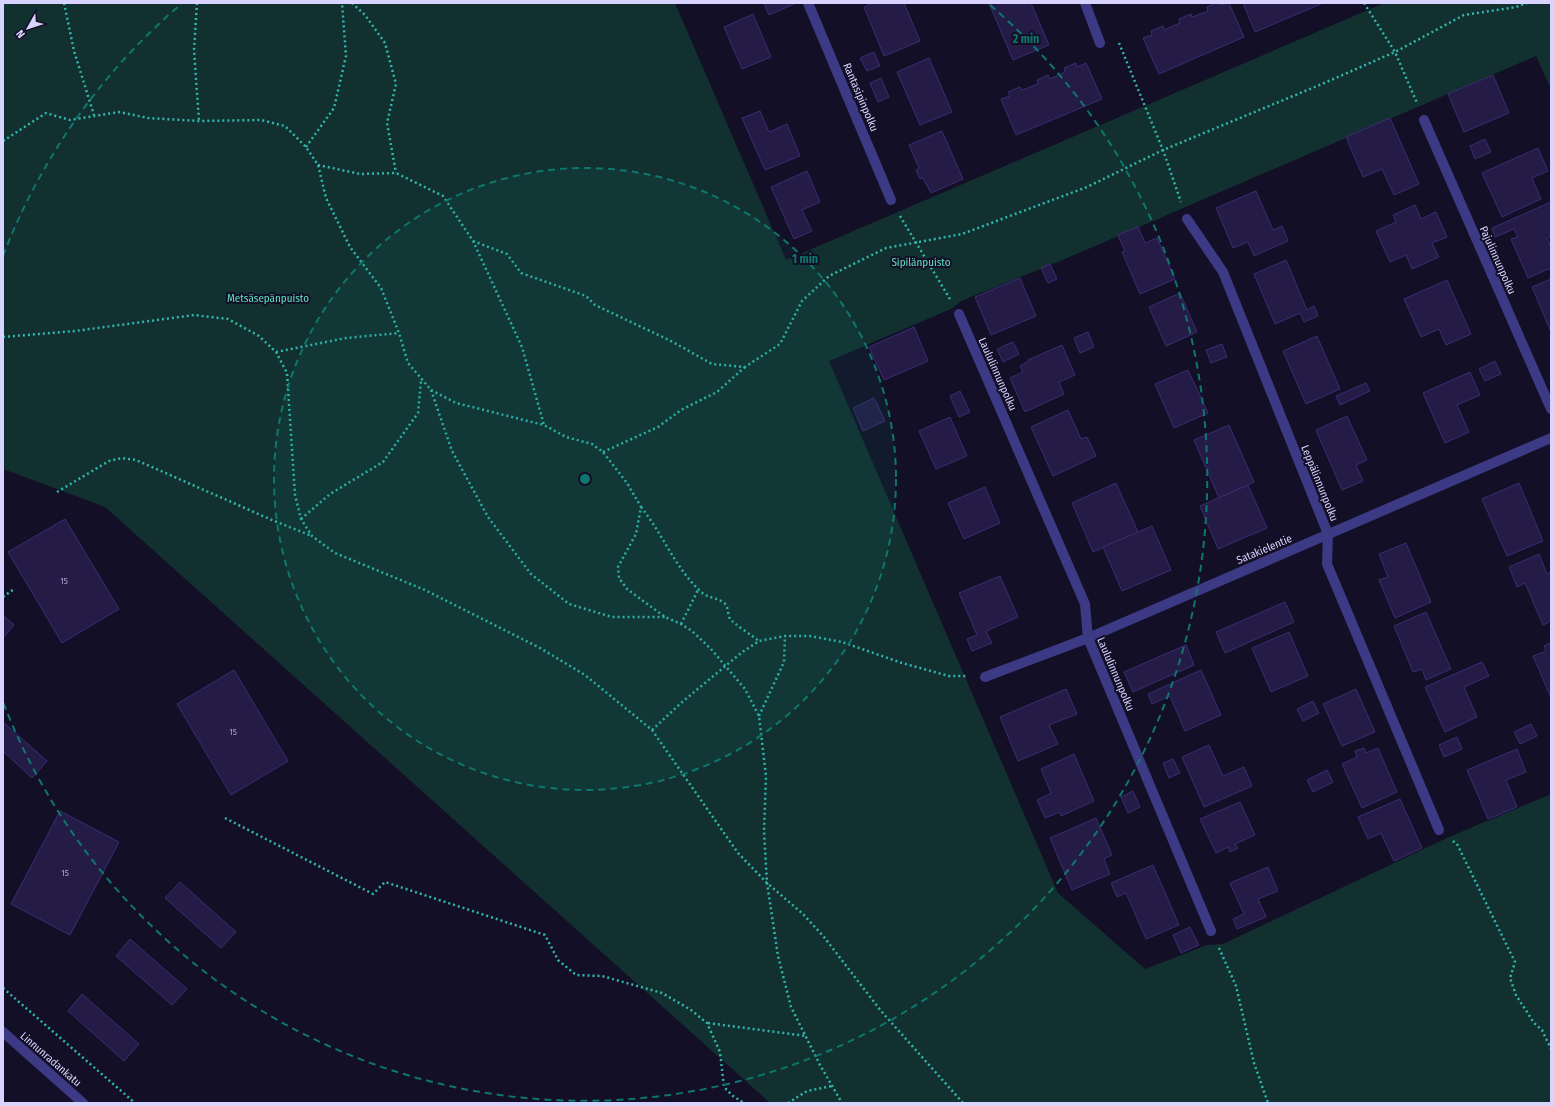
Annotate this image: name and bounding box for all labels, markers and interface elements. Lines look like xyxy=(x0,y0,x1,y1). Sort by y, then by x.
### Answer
north arrow xyxy=(8,8,48,48)
text: N xyxy=(13,27,28,41)
text: 2 min xyxy=(1012,32,1039,46)
street label: Rantasipinpolku xyxy=(840,61,881,133)
street label: Pajulinnunpolku xyxy=(1477,224,1518,296)
text: 1 min xyxy=(792,252,818,266)
park label: Sipilänpuisto xyxy=(891,256,951,269)
park label: Metsäsepänpuisto xyxy=(227,292,309,305)
street label: Laululinnunpolku xyxy=(976,336,1019,413)
street label: Leppälinnunpolku xyxy=(1298,443,1341,523)
centre of rings xyxy=(578,472,592,486)
street label: Satakielentie xyxy=(1235,532,1294,567)
house number: 15 xyxy=(60,576,68,586)
street label: Laululinnunpolku xyxy=(1094,635,1137,713)
house number: 15 xyxy=(229,727,237,737)
house number: 15 xyxy=(61,868,69,878)
street label: Linnunradankatu xyxy=(18,1029,84,1089)

